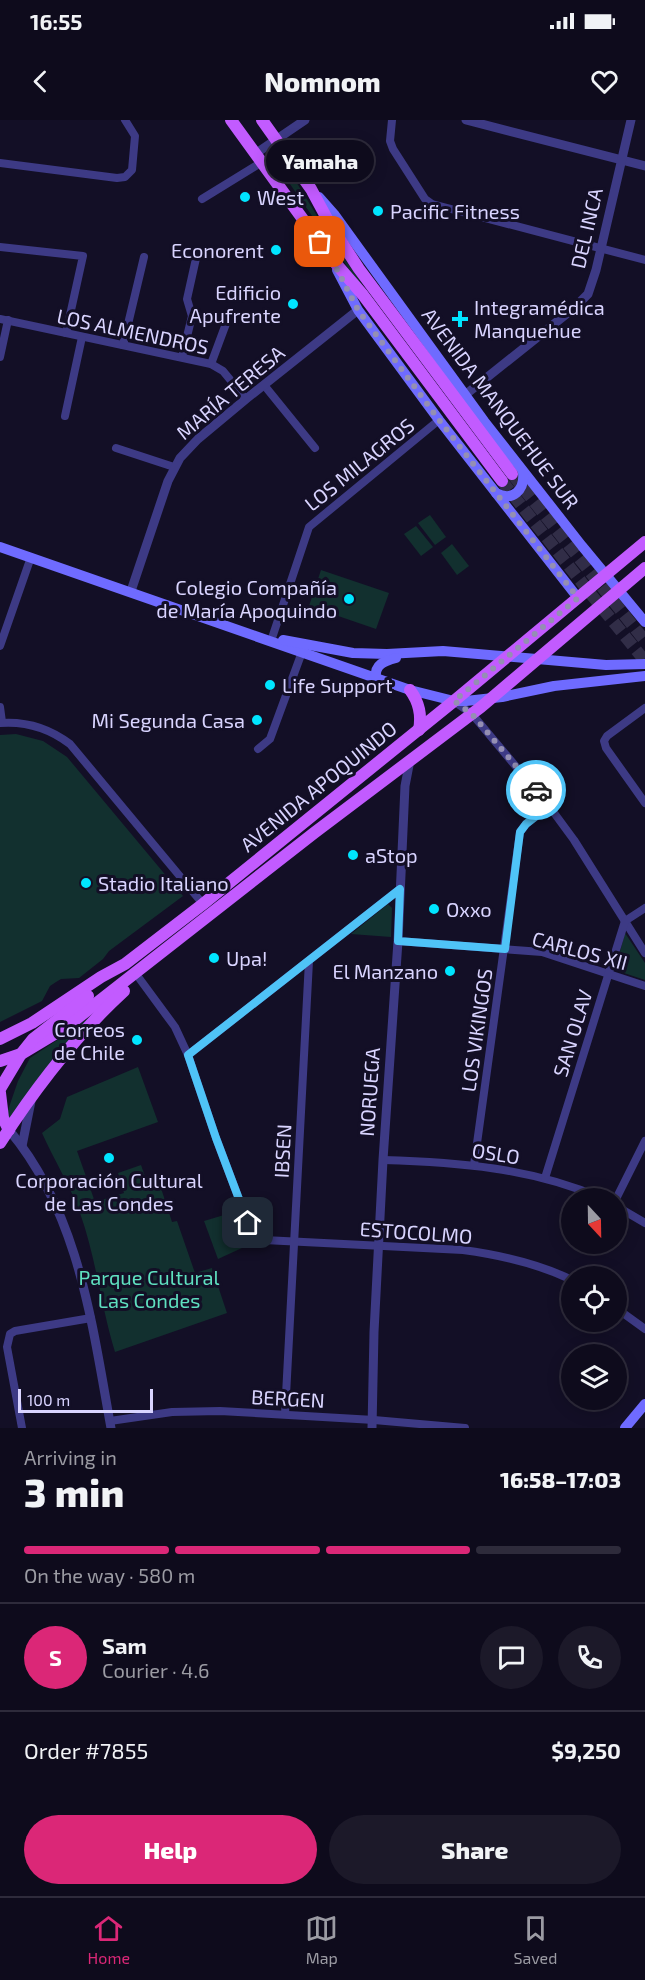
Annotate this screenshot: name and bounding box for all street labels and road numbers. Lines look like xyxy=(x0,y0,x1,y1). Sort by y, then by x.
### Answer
street label: DEL INCA xyxy=(565,185,607,271)
street label: LOS ALMENDROS xyxy=(55,303,211,359)
street label: AVENIDA MANQUEHUE SUR xyxy=(418,303,584,513)
street label: MARÍA TERESA xyxy=(171,340,289,444)
street label: LOS MILAGROS xyxy=(299,413,419,515)
street label: AVENIDA APOQUINDO xyxy=(235,716,401,856)
street label: CARLOS XII xyxy=(530,926,630,974)
street label: LOS VIKINGOS xyxy=(455,967,497,1093)
street label: SAN OLAV xyxy=(547,987,597,1079)
street label: NORUEGA xyxy=(354,1046,384,1137)
street label: IBSEN xyxy=(269,1123,295,1179)
street label: OSLO xyxy=(470,1137,522,1169)
street label: ESTOCOLMO xyxy=(359,1216,473,1248)
street label: BERGEN xyxy=(251,1384,325,1412)

